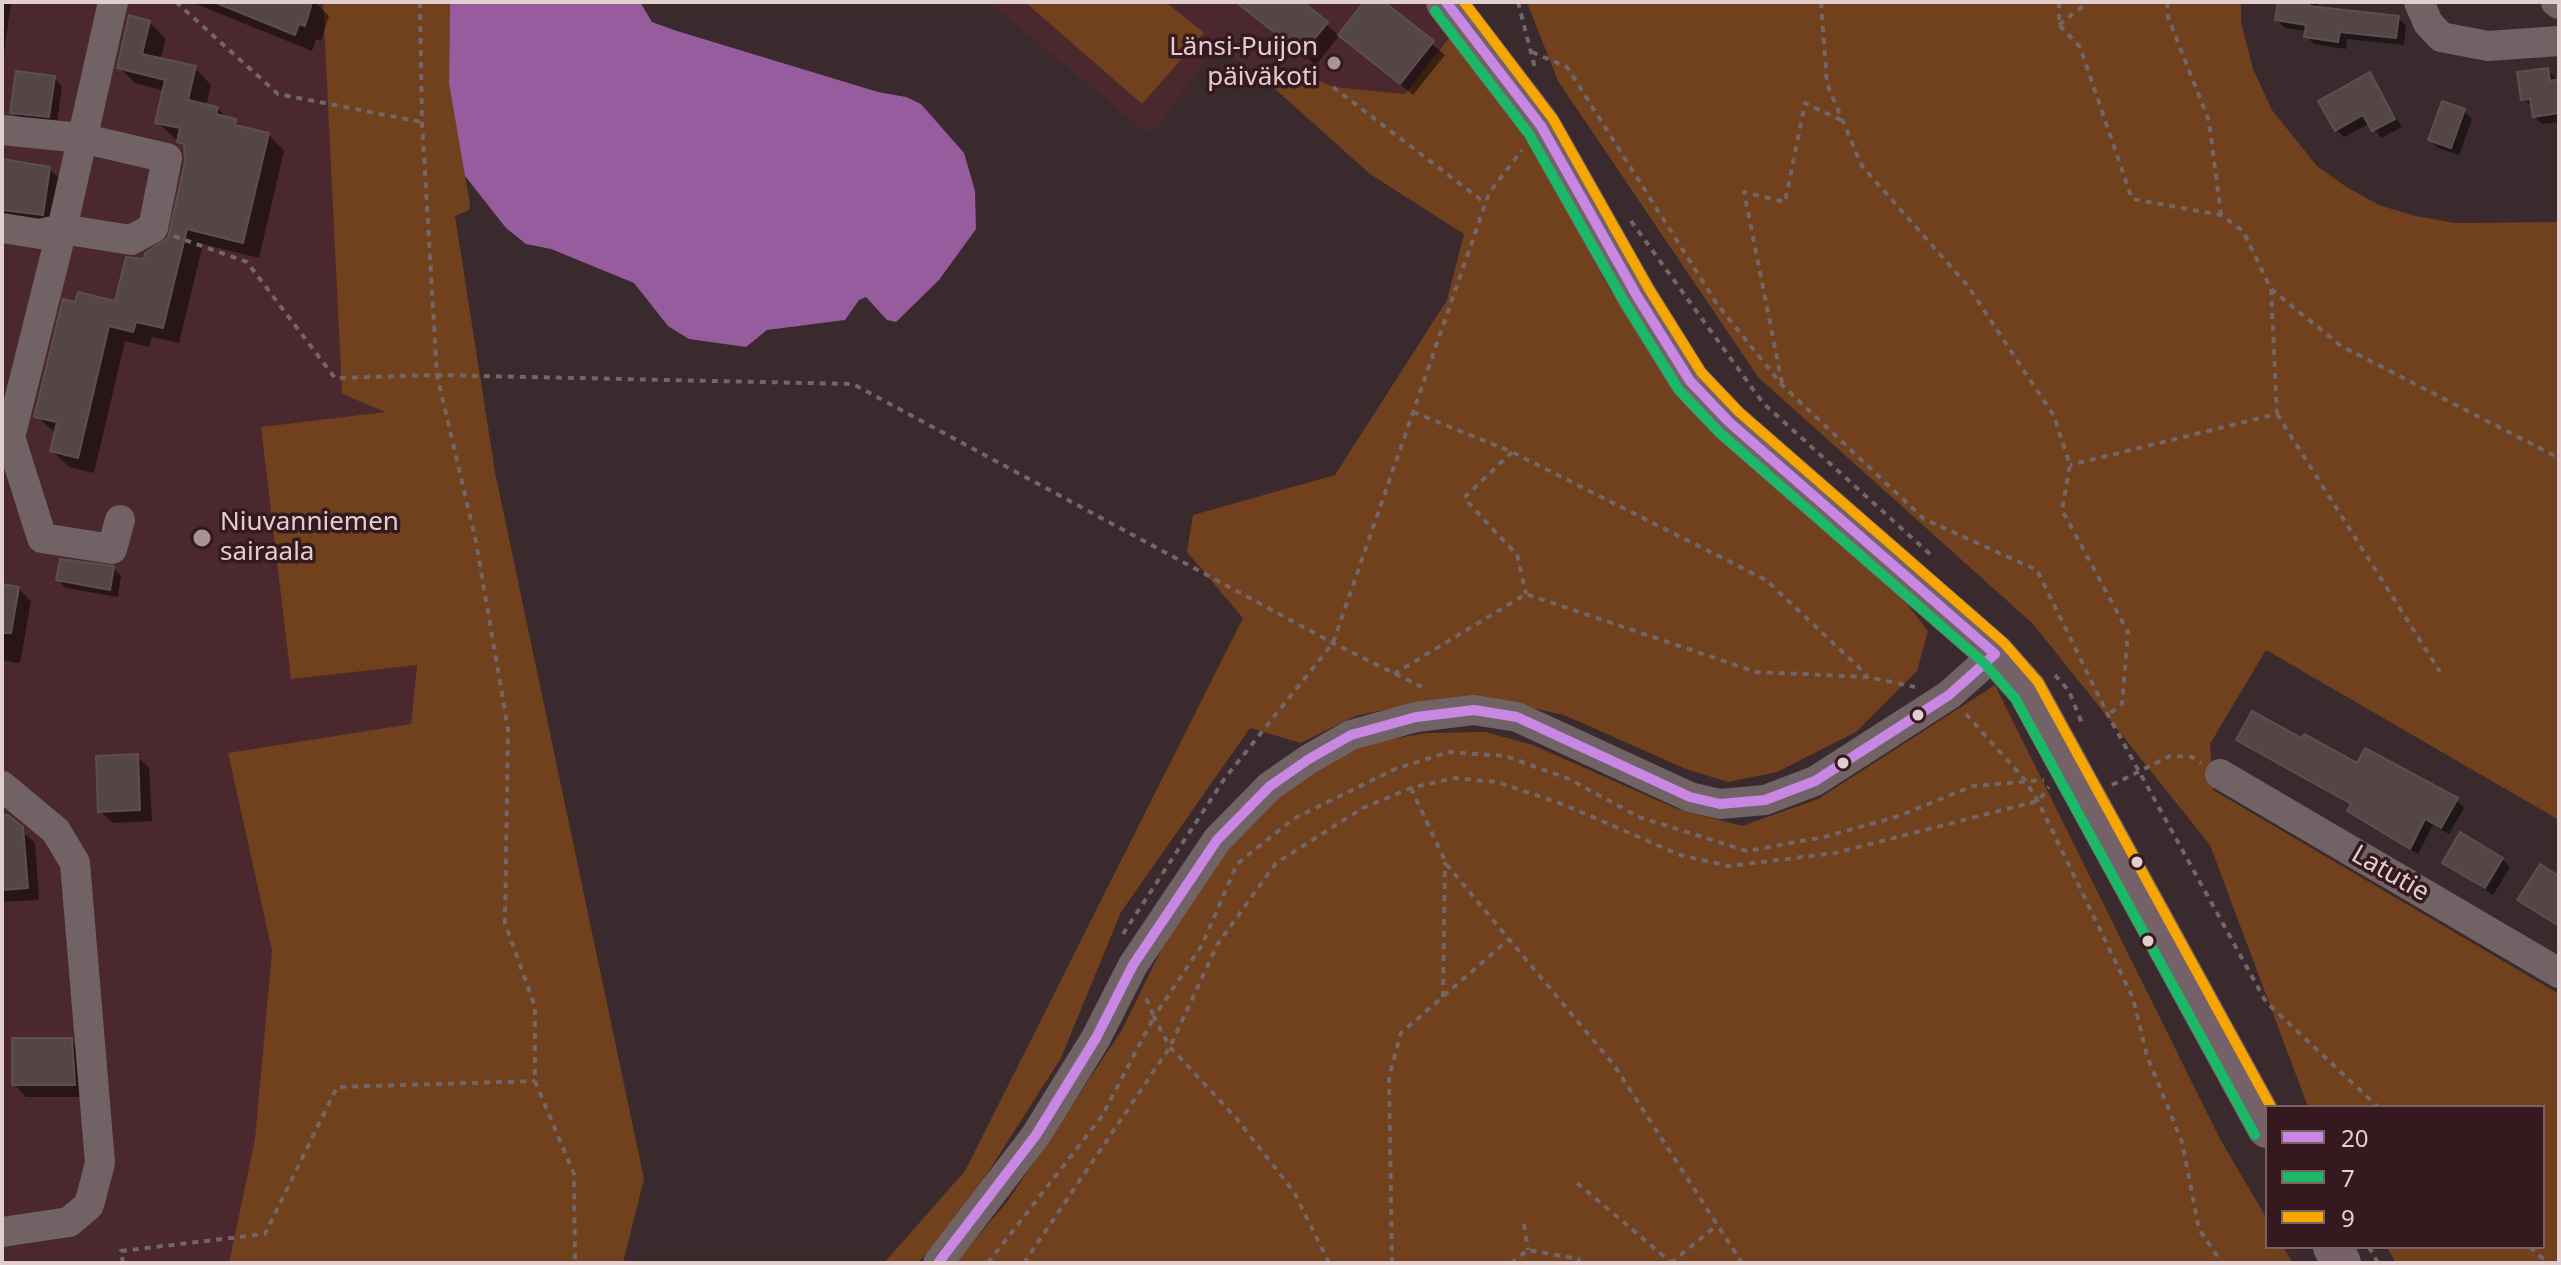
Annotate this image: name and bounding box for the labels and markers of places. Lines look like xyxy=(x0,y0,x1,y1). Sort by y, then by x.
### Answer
place label: Länsi-Puijon päiväkoti xyxy=(1169,32,1318,94)
marker: Länsi-Puijon päiväkoti xyxy=(1325,54,1343,72)
place label: Niuvanniemen sairaala xyxy=(220,507,399,568)
marker: Niuvanniemen sairaala xyxy=(191,527,213,549)
unlabelled marker xyxy=(1910,707,1926,723)
unlabelled marker xyxy=(1835,755,1851,771)
unlabelled marker xyxy=(2129,854,2145,870)
unlabelled marker xyxy=(2140,933,2156,949)

